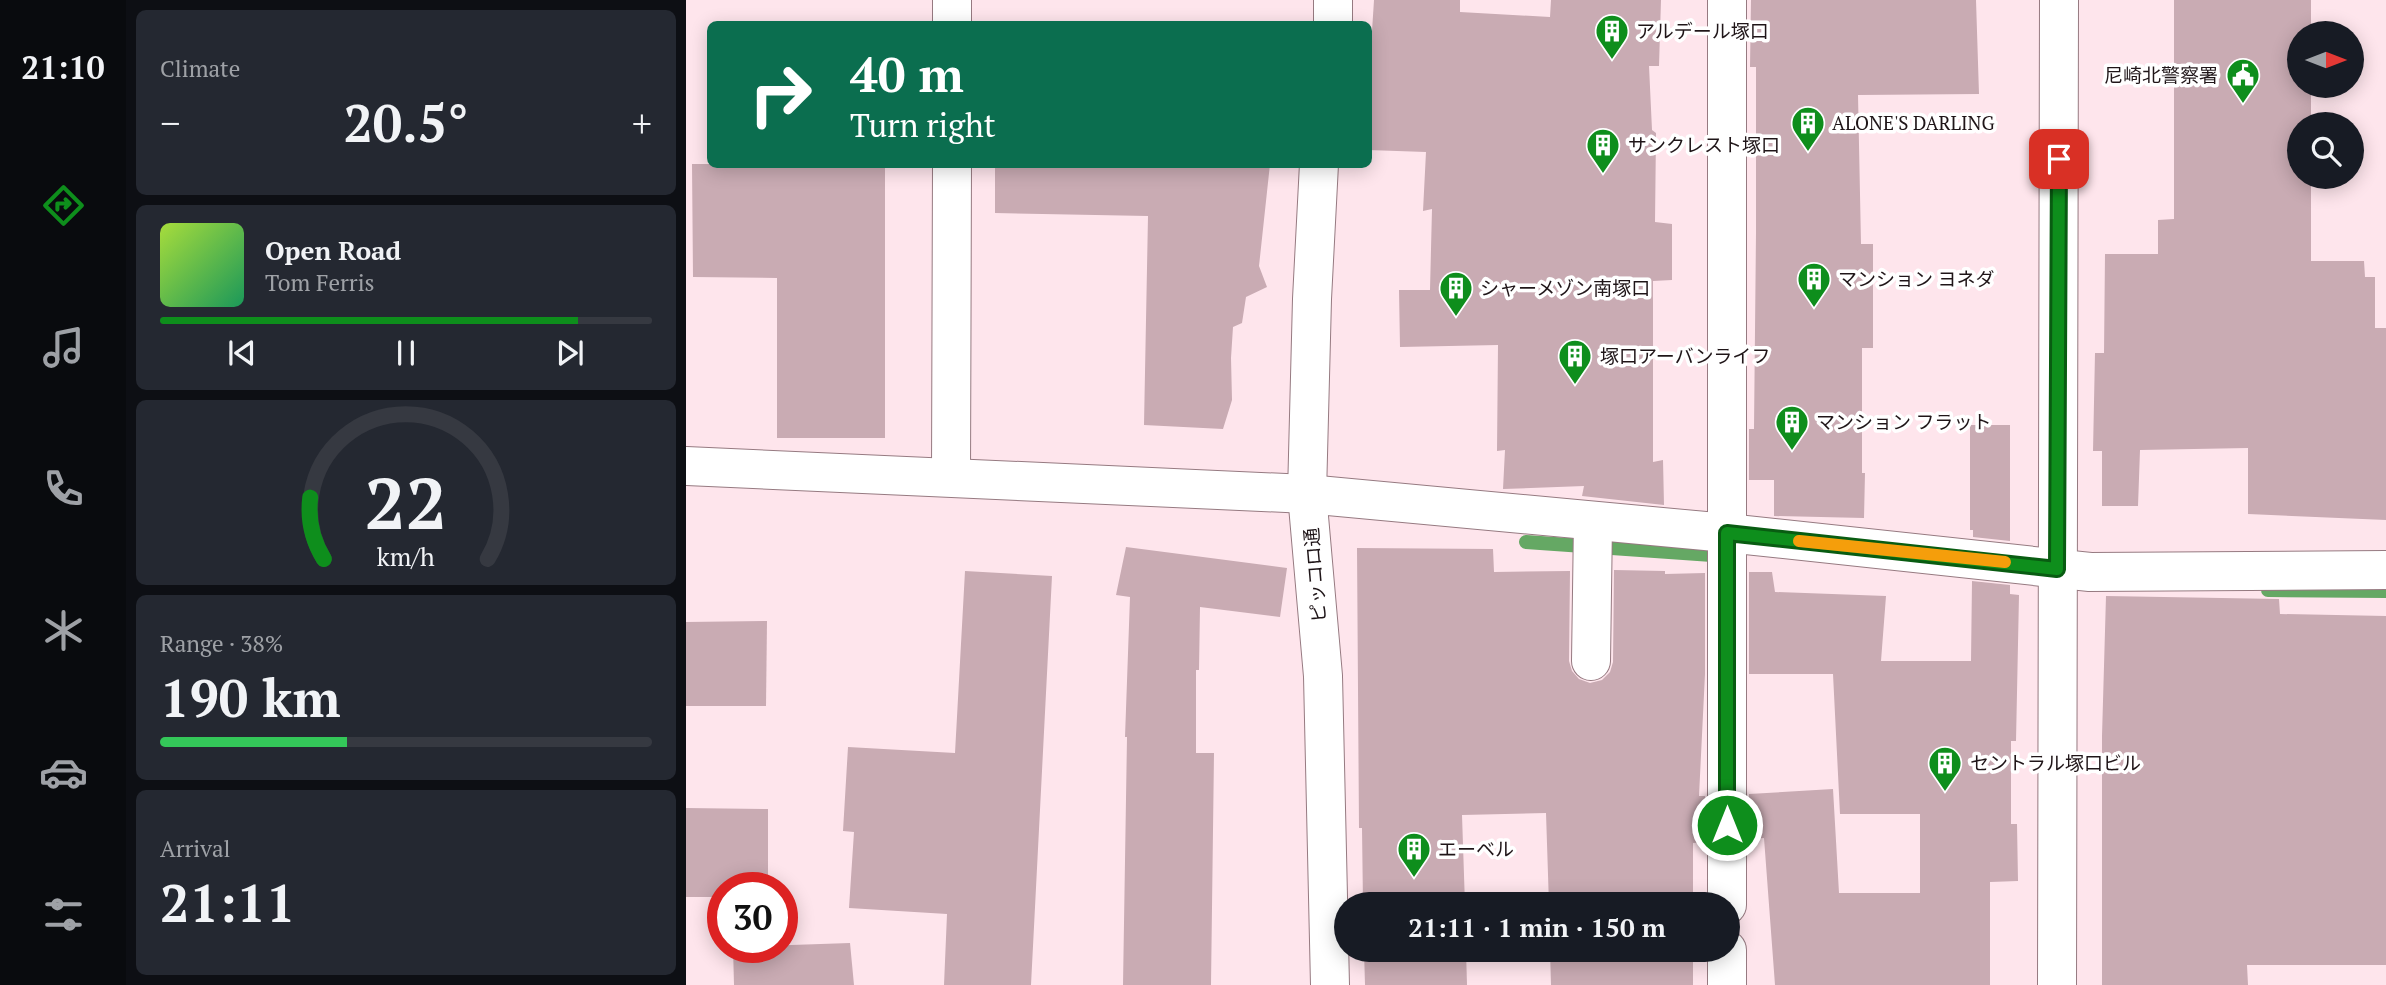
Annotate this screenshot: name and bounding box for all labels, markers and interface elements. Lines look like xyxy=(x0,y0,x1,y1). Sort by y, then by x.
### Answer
building icon: アルデール塚口 xyxy=(1593,12,1631,61)
place label: アルデール塚口 xyxy=(1636,18,1769,43)
north arrow xyxy=(2287,21,2364,98)
map controls xyxy=(2287,21,2364,189)
text: 40 m xyxy=(850,41,964,106)
text: 21:10 xyxy=(21,46,105,88)
icon: right xyxy=(735,49,826,140)
text: Climate xyxy=(160,53,240,84)
public building icon: 尼崎北警察署 xyxy=(2224,56,2262,105)
place label: 尼崎北警察署 xyxy=(2104,62,2218,87)
text: 20.5° xyxy=(343,88,469,157)
text: − xyxy=(160,98,180,148)
text: + xyxy=(632,98,652,148)
text: Turn right xyxy=(850,104,996,146)
building icon: ALONE'S DARLING xyxy=(1789,104,1827,153)
place label: ALONE'S DARLING xyxy=(1832,110,1995,135)
button: search xyxy=(2287,112,2364,189)
building icon: サンクレスト塚口 xyxy=(1584,126,1622,175)
pin xyxy=(2029,129,2089,189)
place label: サンクレスト塚口 xyxy=(1628,132,1780,157)
icon: arrive xyxy=(2040,140,2078,178)
icon: directions xyxy=(39,181,88,230)
text: Open Road xyxy=(265,233,401,267)
building icon: マンション ヨネダ xyxy=(1795,260,1833,309)
place label: マンション ヨネダ xyxy=(1838,266,1995,291)
text: Tom Ferris xyxy=(265,267,375,298)
building icon: シャーメゾン南塚口 xyxy=(1437,269,1475,318)
place label: シャーメゾン南塚口 xyxy=(1480,275,1650,300)
icon: music xyxy=(39,323,88,372)
icon: previous xyxy=(223,334,261,372)
icon: pause xyxy=(387,334,425,372)
icon: next xyxy=(551,334,589,372)
building icon: 塚口アーバンライフ xyxy=(1556,337,1594,386)
place label: 塚口アーバンライフ xyxy=(1600,343,1771,368)
building icon: マンション フラット xyxy=(1773,403,1811,452)
place label: マンション フラット xyxy=(1816,409,1992,434)
text: 22 xyxy=(365,453,447,550)
icon: phone xyxy=(39,464,88,513)
street label: ピッコロ通 xyxy=(1298,527,1331,623)
text: km/h xyxy=(377,539,435,572)
icon: climate xyxy=(39,606,88,655)
text: Range · 38% xyxy=(160,628,283,659)
text: 190 km xyxy=(160,663,341,732)
building icon: セントラル塚口ビル xyxy=(1926,744,1964,793)
icon: car xyxy=(39,748,88,797)
place label: セントラル塚口ビル xyxy=(1970,750,2141,775)
position arrow xyxy=(1690,788,1764,862)
building icon: エーベル xyxy=(1395,830,1433,879)
text: Arrival xyxy=(160,833,231,864)
place label: エーベル xyxy=(1438,836,1514,861)
text: 21:11 xyxy=(160,868,295,937)
speed limit sign: 30 xyxy=(707,872,798,963)
icon: filters xyxy=(39,890,88,939)
text: 21:11 · 1 min · 150 m xyxy=(1408,910,1666,944)

